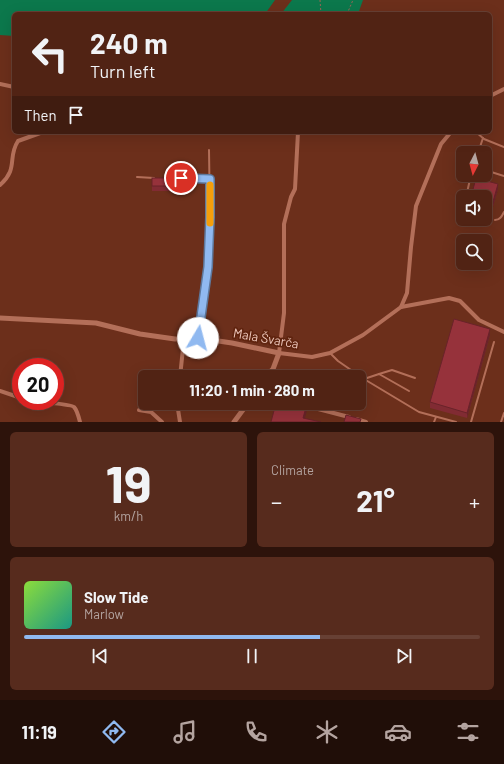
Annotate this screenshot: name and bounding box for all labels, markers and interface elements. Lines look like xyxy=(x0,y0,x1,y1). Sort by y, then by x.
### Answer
text: 240 m xyxy=(90,26,168,60)
icon: left xyxy=(24,28,76,80)
text: Turn left xyxy=(90,60,156,82)
icon: arrive xyxy=(65,104,87,126)
text: Then xyxy=(24,106,57,124)
north arrow xyxy=(456,146,492,182)
map controls xyxy=(456,146,492,270)
pin xyxy=(164,161,198,195)
icon: arrive xyxy=(170,167,192,189)
button: sound xyxy=(456,190,492,226)
button: search xyxy=(456,234,492,270)
position arrow xyxy=(177,317,219,359)
street label: Mala Švarča xyxy=(232,324,300,352)
speed limit sign: 20 xyxy=(12,358,64,410)
text: 11:20 · 1 min · 280 m xyxy=(189,381,315,399)
text: 19 xyxy=(105,451,152,513)
text: Climate xyxy=(271,462,314,478)
text: 21° xyxy=(356,482,395,518)
text: − xyxy=(271,488,282,514)
text: + xyxy=(469,488,480,514)
text: km/h xyxy=(114,508,143,524)
text: Slow Tide xyxy=(84,588,148,606)
text: Marlow xyxy=(84,606,124,622)
icon: previous xyxy=(89,645,111,667)
icon: pause xyxy=(241,645,263,667)
icon: next xyxy=(393,645,415,667)
icon: directions xyxy=(100,718,128,746)
icon: music xyxy=(171,718,199,746)
icon: phone xyxy=(242,718,270,746)
icon: climate xyxy=(313,718,341,746)
icon: car xyxy=(384,718,412,746)
icon: filters xyxy=(454,718,482,746)
text: 11:19 xyxy=(21,721,57,743)

